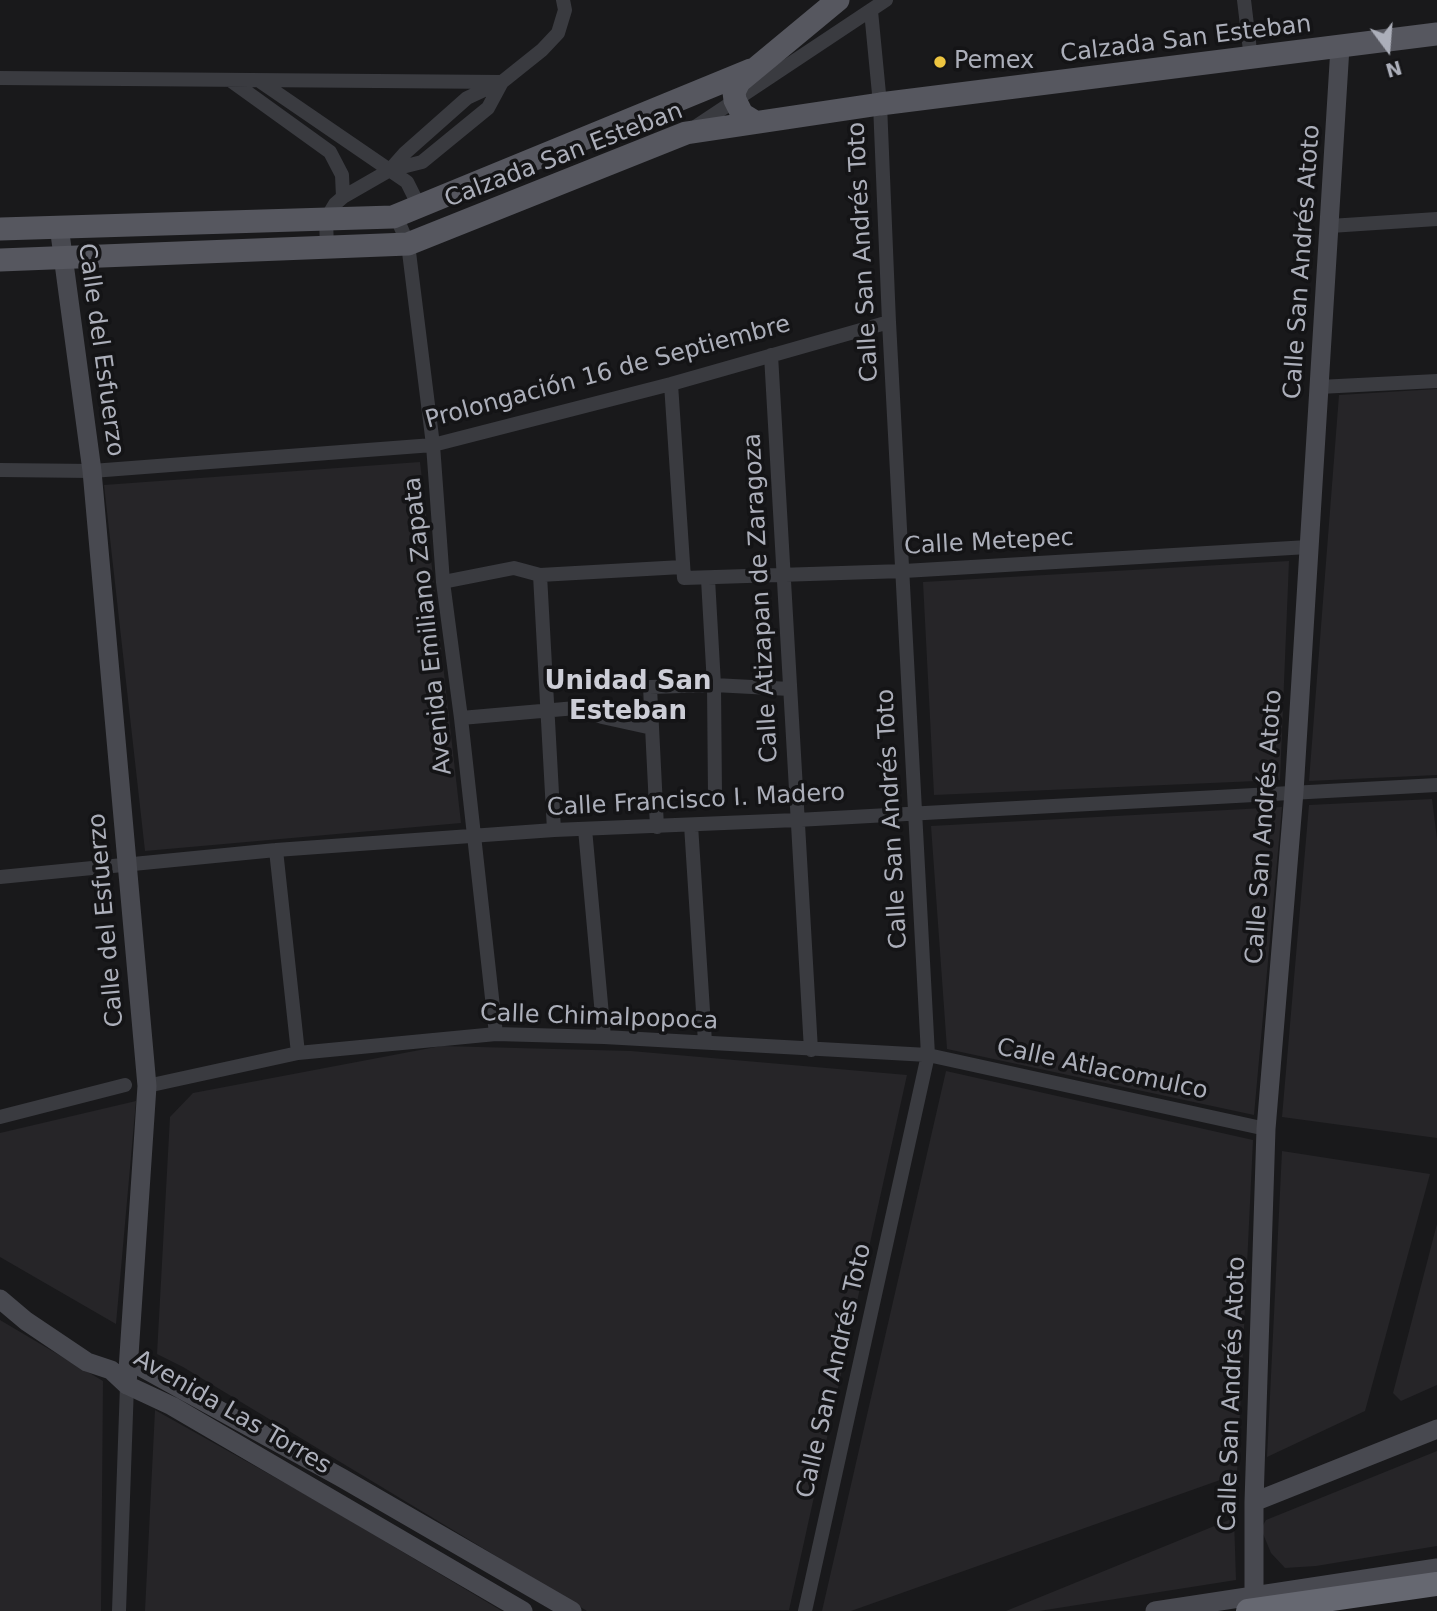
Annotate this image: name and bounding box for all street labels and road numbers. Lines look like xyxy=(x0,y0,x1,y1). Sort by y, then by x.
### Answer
street label: Calzada San Esteban xyxy=(1059,10,1313,70)
street label: Calzada San Esteban xyxy=(441,97,687,215)
street label: Calle San Andrés Toto xyxy=(843,121,885,383)
street label: Calle San Andrés Atoto xyxy=(1279,124,1327,400)
street label: Calle del Esfuerzo xyxy=(71,242,129,458)
street label: Prolongación 16 de Septiembre xyxy=(422,310,794,436)
street label: Calle Atizapan de Zaragoza xyxy=(739,433,785,763)
street label: Avenida Emiliano Zapata xyxy=(399,476,459,776)
street label: Calle Metepec xyxy=(903,524,1075,562)
street label: Calle San Andrés Toto xyxy=(872,688,914,950)
street label: Calle San Andrés Atoto xyxy=(1241,689,1289,965)
street label: Calle Francisco I. Madero xyxy=(546,779,846,823)
street label: Calle del Esfuerzo xyxy=(83,812,131,1028)
street label: Calle Chimalpopoca xyxy=(479,999,719,1037)
street label: Calle Atlacomulco xyxy=(994,1034,1210,1106)
street label: Calle San Andrés Toto xyxy=(792,1241,878,1501)
street label: Calle San Andrés Atoto xyxy=(1214,1256,1252,1532)
street label: Avenida Las Torres xyxy=(128,1345,336,1481)

